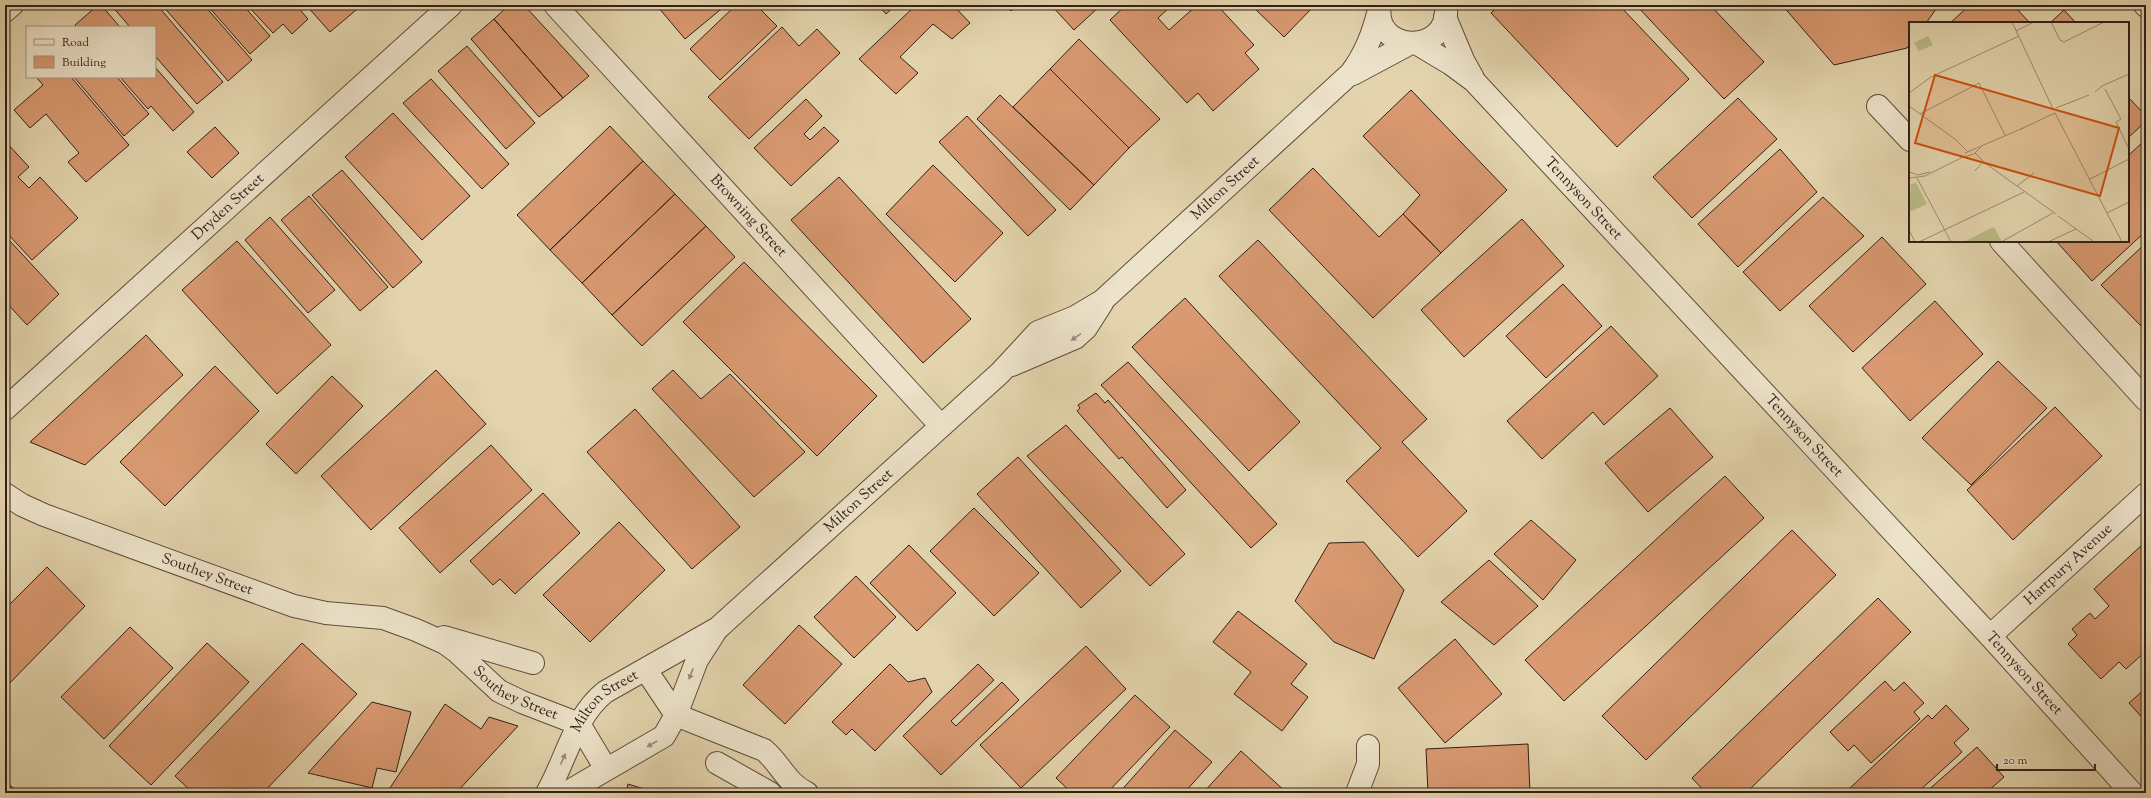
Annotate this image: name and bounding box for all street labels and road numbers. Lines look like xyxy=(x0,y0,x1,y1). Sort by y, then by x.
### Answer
street label: Milton Street xyxy=(1186,151,1264,225)
street label: Tennyson Street xyxy=(1540,153,1627,245)
street label: Dryden Street xyxy=(187,169,269,245)
street label: Browning Street xyxy=(705,170,792,262)
street label: Tennyson Street xyxy=(1760,390,1848,482)
street label: Milton Street xyxy=(820,464,898,538)
street label: Hartpury Avenue xyxy=(2020,519,2117,610)
street label: Southey Street xyxy=(158,548,256,601)
street label: Tennyson Street xyxy=(1981,627,2067,720)
street label: Southey Street xyxy=(468,661,561,725)
street label: Milton Street xyxy=(566,665,642,736)

